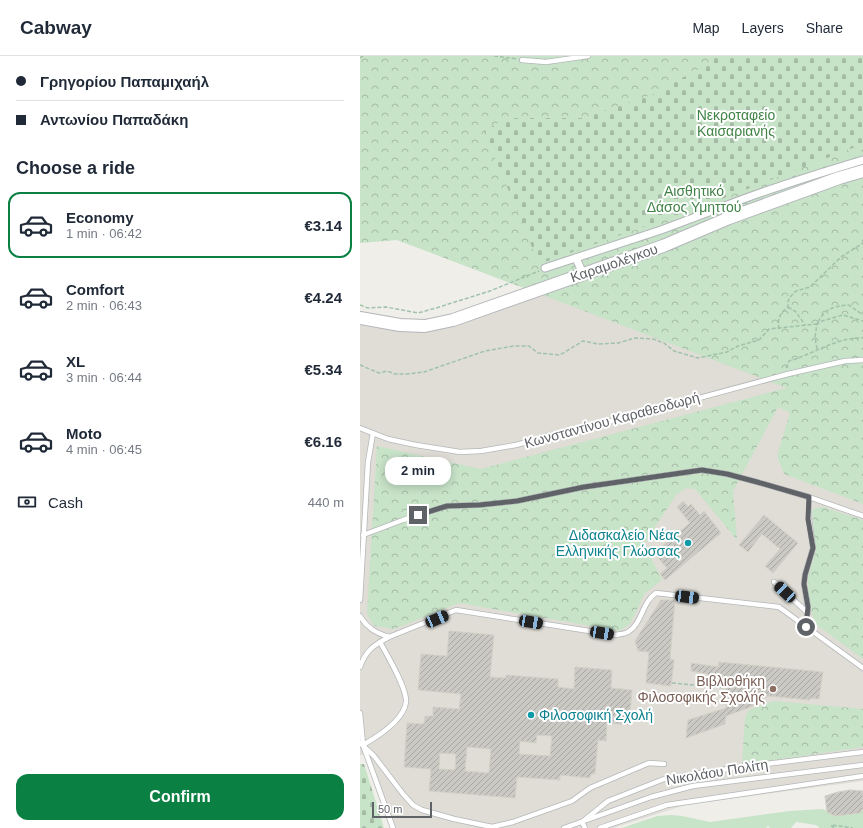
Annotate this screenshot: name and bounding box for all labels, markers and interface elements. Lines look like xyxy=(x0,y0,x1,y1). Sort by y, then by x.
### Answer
text: Cabway xyxy=(20,17,92,38)
text: Map xyxy=(692,20,720,36)
text: Layers xyxy=(742,20,784,36)
text: Share xyxy=(806,20,843,36)
text: Γρηγορίου Παπαμιχαήλ xyxy=(40,73,209,90)
park label: Νεκροταφείο Καισαριανής xyxy=(697,107,775,139)
text: Αντωνίου Παπαδάκη xyxy=(40,111,188,128)
text: Choose a ride xyxy=(16,158,135,178)
park label: Αισθητικό Δάσος Υμηττού xyxy=(647,183,741,215)
icon: car xyxy=(18,207,54,243)
text: Economy xyxy=(66,209,134,226)
text: €3.14 xyxy=(304,217,342,234)
text: 1 min · 06:42 xyxy=(66,226,142,241)
street label: Καραμολέγκου xyxy=(568,241,660,285)
icon: car xyxy=(18,279,54,315)
text: Comfort xyxy=(66,281,124,298)
text: €4.24 xyxy=(304,289,342,306)
text: 2 min · 06:43 xyxy=(66,298,142,313)
icon: car xyxy=(18,351,54,387)
text: XL xyxy=(66,353,85,370)
text: €5.34 xyxy=(304,361,342,378)
text: 3 min · 06:44 xyxy=(66,370,142,385)
street label: Κωνσταντίνου Καραθεοδωρή xyxy=(523,389,701,451)
icon: car xyxy=(18,423,54,459)
text: Moto xyxy=(66,425,102,442)
text: €6.16 xyxy=(304,433,342,450)
text: 4 min · 06:45 xyxy=(66,442,142,457)
callout: 2 min xyxy=(385,457,451,485)
text: 2 min xyxy=(401,463,435,478)
icon: cash xyxy=(16,491,38,513)
text: Cash xyxy=(48,494,83,511)
text: 440 m xyxy=(308,495,344,510)
route end xyxy=(409,506,427,524)
place label: Διδασκαλείο Νέας Ελληνικής Γλώσσας xyxy=(556,527,680,559)
marker: Διδασκαλείο Νέας Ελληνικής Γλώσσας xyxy=(683,538,693,548)
car xyxy=(772,579,798,605)
car xyxy=(674,590,700,604)
car xyxy=(424,609,450,629)
car xyxy=(518,614,544,630)
route start xyxy=(797,618,815,636)
car xyxy=(589,625,615,641)
place label: Βιβλιοθήκη Φιλοσοφικής Σχολής xyxy=(637,673,765,705)
marker: Βιβλιοθήκη Φιλοσοφικής Σχολής xyxy=(768,684,778,694)
place label: Φιλοσοφική Σχολή xyxy=(539,707,653,723)
marker: Φιλοσοφική Σχολή xyxy=(526,710,536,720)
street label: Νικολάου Πολίτη xyxy=(665,756,769,788)
button: Confirm xyxy=(16,774,344,820)
scale bar xyxy=(372,800,432,819)
text: 50 m xyxy=(378,803,402,815)

